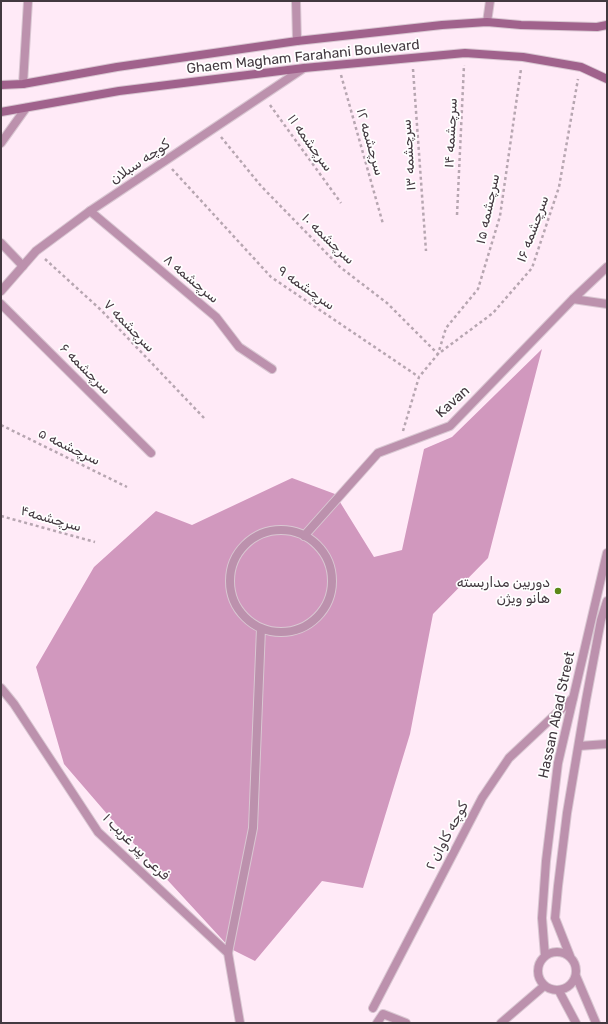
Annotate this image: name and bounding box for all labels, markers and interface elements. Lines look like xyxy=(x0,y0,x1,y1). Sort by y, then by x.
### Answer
street label: Ghaem Magham Farahani Boulevard xyxy=(186,36,420,78)
street label: سرچشمه ۱۴ xyxy=(441,97,461,169)
street label: سرچشمه ۱۲ xyxy=(352,106,388,178)
street label: سرچشمه ۱۱ xyxy=(284,111,336,175)
street label: سرچشمه ۱۳ xyxy=(398,119,420,191)
street label: کوچه سبلان xyxy=(107,136,173,188)
street label: سرچشمه ۱۵ xyxy=(472,172,504,246)
street label: ۱۶ سرچشمه xyxy=(513,193,553,265)
street label: سرچشمه ۱۰ xyxy=(298,210,358,268)
street label: سرچشمه ۸ xyxy=(160,251,222,307)
street label: سرچشمه ۹ xyxy=(274,262,338,314)
street label: سرچشمه ۷ xyxy=(100,296,158,356)
street label: سرچشمه ۶ xyxy=(56,340,114,398)
street label: Kavan xyxy=(433,383,473,421)
street label: سرچشمه ۵ xyxy=(35,425,103,469)
street label: سرچشمه۴ xyxy=(19,502,83,536)
place label: دوربین مداربسته هانو ویژن xyxy=(457,575,550,608)
marker: دوربین مداربسته هانو ویژن xyxy=(553,586,563,596)
street label: Hassan Abad Street xyxy=(535,650,579,780)
street label: کوچه کاوان ۲ xyxy=(422,799,472,873)
street label: فرعی پیر غریب ۱ xyxy=(99,810,173,884)

